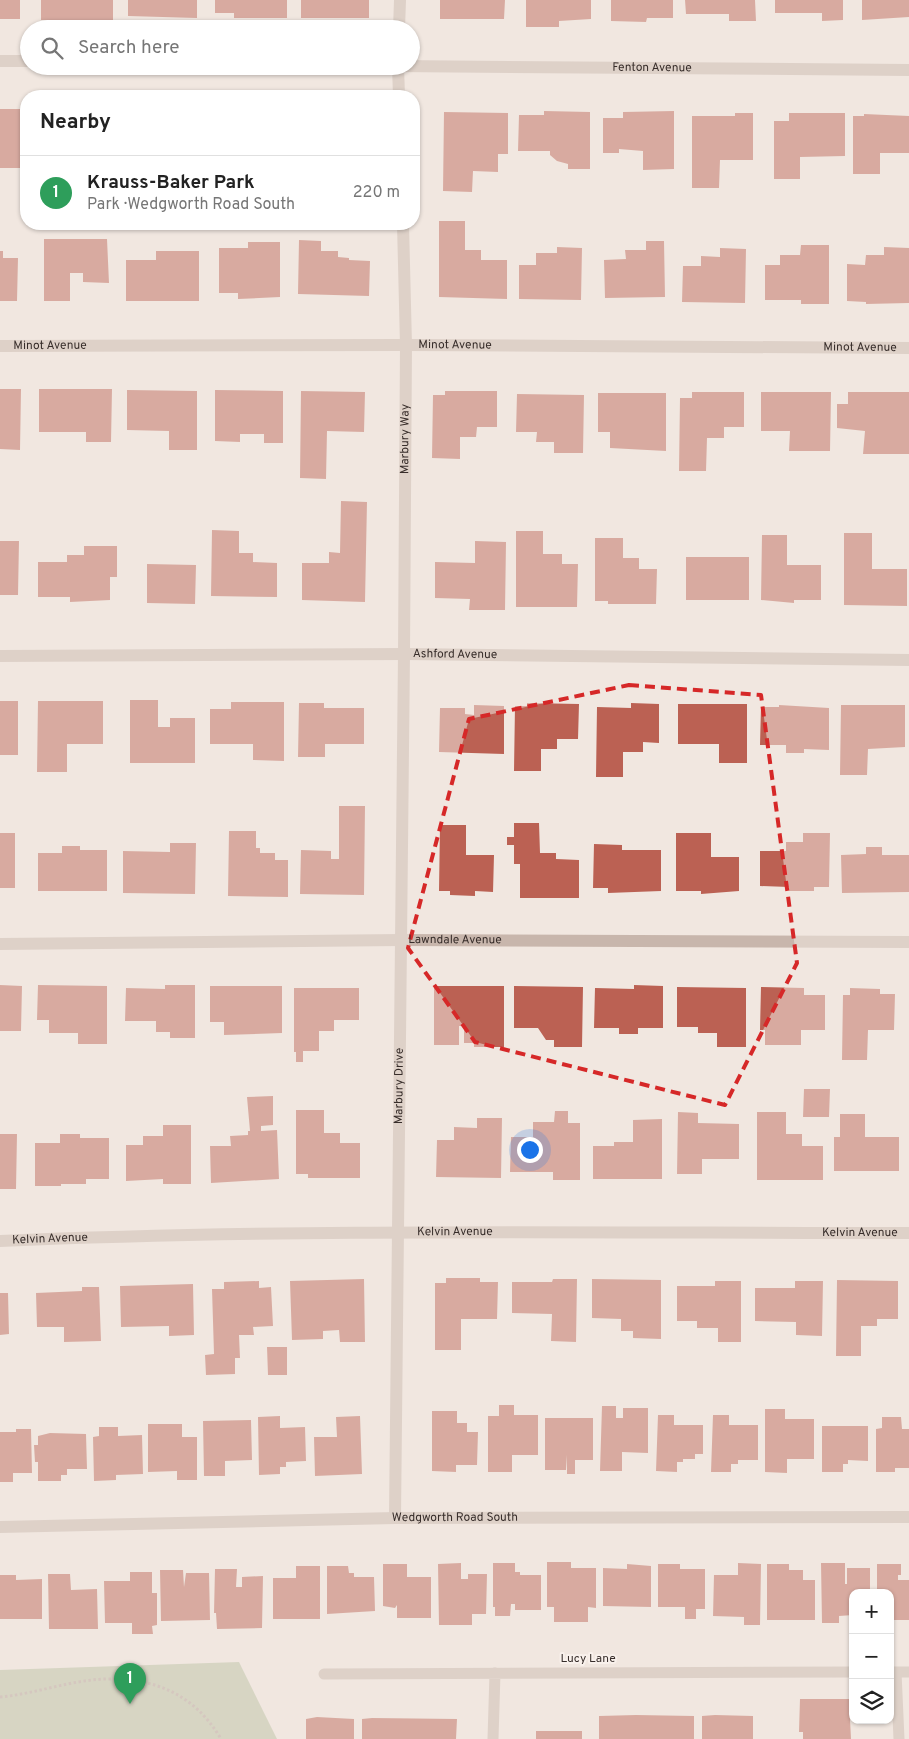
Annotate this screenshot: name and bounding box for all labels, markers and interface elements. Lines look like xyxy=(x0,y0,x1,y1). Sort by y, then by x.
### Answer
search box xyxy=(20,20,420,75)
icon: search xyxy=(38,34,66,62)
text: Search here xyxy=(78,36,180,60)
street label: Fenton Avenue xyxy=(612,60,692,76)
text: Nearby xyxy=(40,109,111,136)
text: Krauss-Baker Park xyxy=(87,171,255,195)
text: 1 xyxy=(53,183,59,203)
text: 220 m xyxy=(353,183,400,203)
text: Park · Wedgworth Road South xyxy=(87,195,295,215)
street label: Minot Avenue xyxy=(418,337,492,354)
street label: Minot Avenue xyxy=(13,338,87,354)
street label: Minot Avenue xyxy=(823,339,897,356)
street label: Marbury Way xyxy=(397,404,414,474)
street label: Ashford Avenue xyxy=(413,646,497,663)
street label: Lawndale Avenue xyxy=(408,932,502,948)
street label: Marbury Drive xyxy=(391,1048,408,1124)
your location xyxy=(517,1137,543,1163)
street label: Kelvin Avenue xyxy=(417,1224,493,1240)
street label: Kelvin Avenue xyxy=(822,1225,898,1241)
street label: Kelvin Avenue xyxy=(12,1230,88,1248)
street label: Wedgworth Road South xyxy=(392,1510,518,1526)
map controls xyxy=(849,1589,894,1724)
button: + xyxy=(849,1589,894,1634)
button: − xyxy=(849,1634,894,1679)
street label: Lucy Lane xyxy=(560,1651,616,1667)
pin: 1 xyxy=(114,1663,146,1704)
button: layers xyxy=(849,1679,894,1724)

